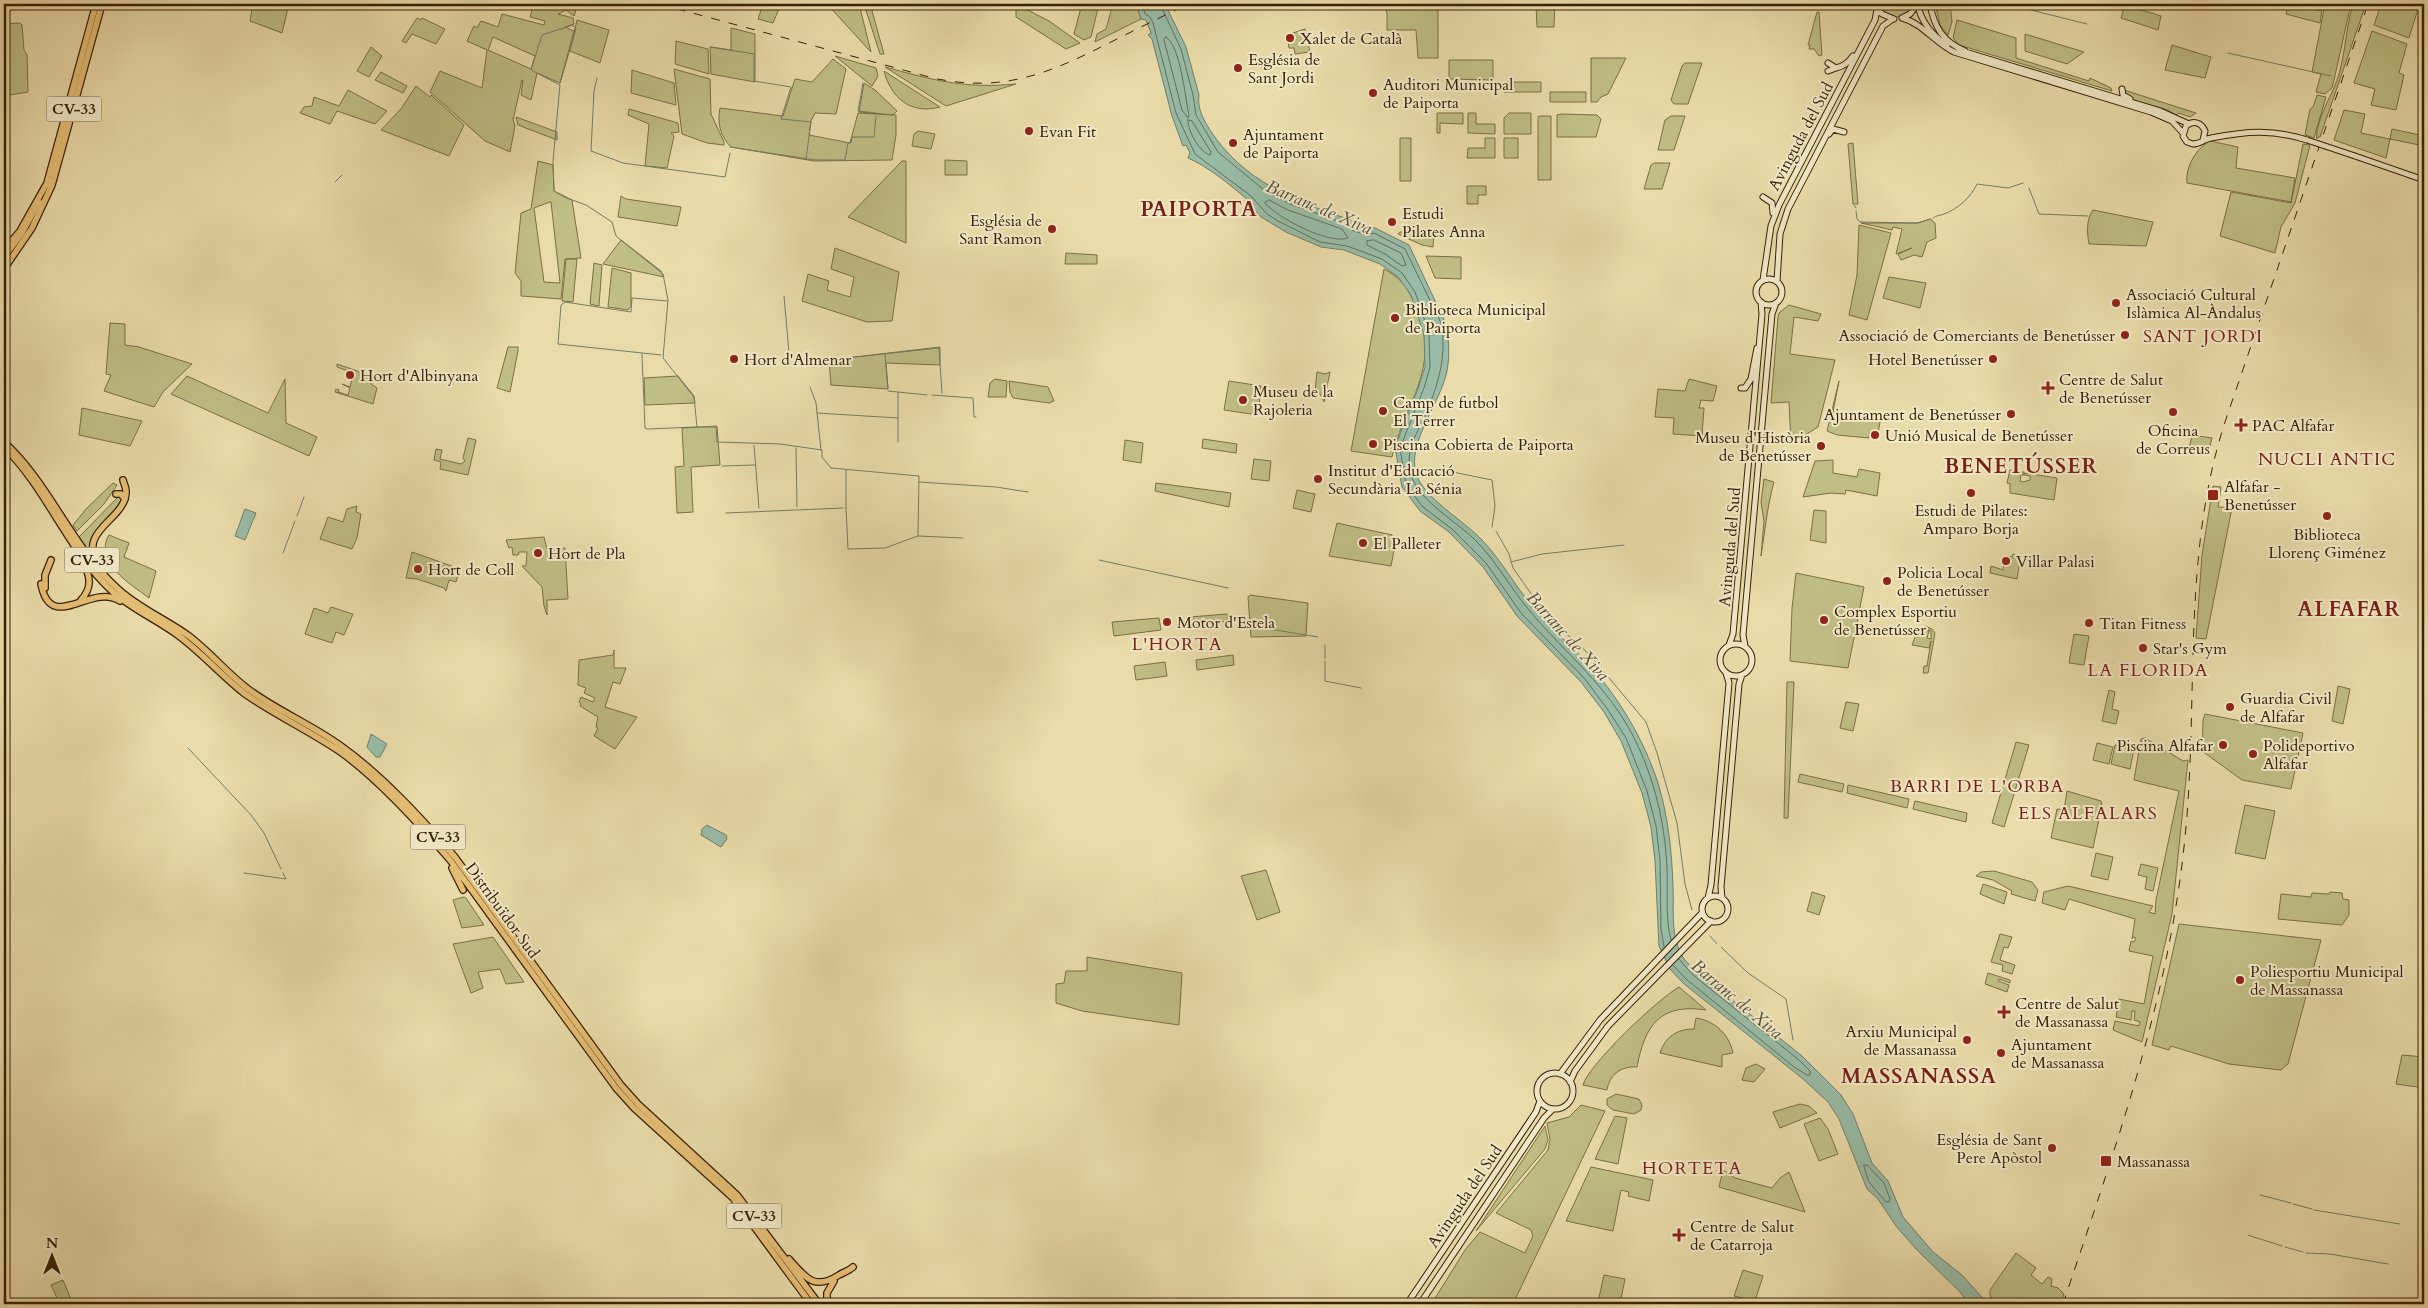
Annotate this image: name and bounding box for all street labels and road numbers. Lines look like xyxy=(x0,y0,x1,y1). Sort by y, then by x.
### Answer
street label: Avinguda del Sud xyxy=(1763,78,1839,195)
road number: CV-33 xyxy=(46,96,102,122)
street label: Avinguda del Sud xyxy=(1714,486,1746,608)
road number: CV-33 xyxy=(64,548,120,572)
road number: CV-33 xyxy=(410,824,466,850)
street label: Distribuïdor Sud xyxy=(460,858,545,963)
street label: Avinguda del Sud xyxy=(1422,1140,1508,1252)
road number: CV-33 xyxy=(726,1204,782,1228)

